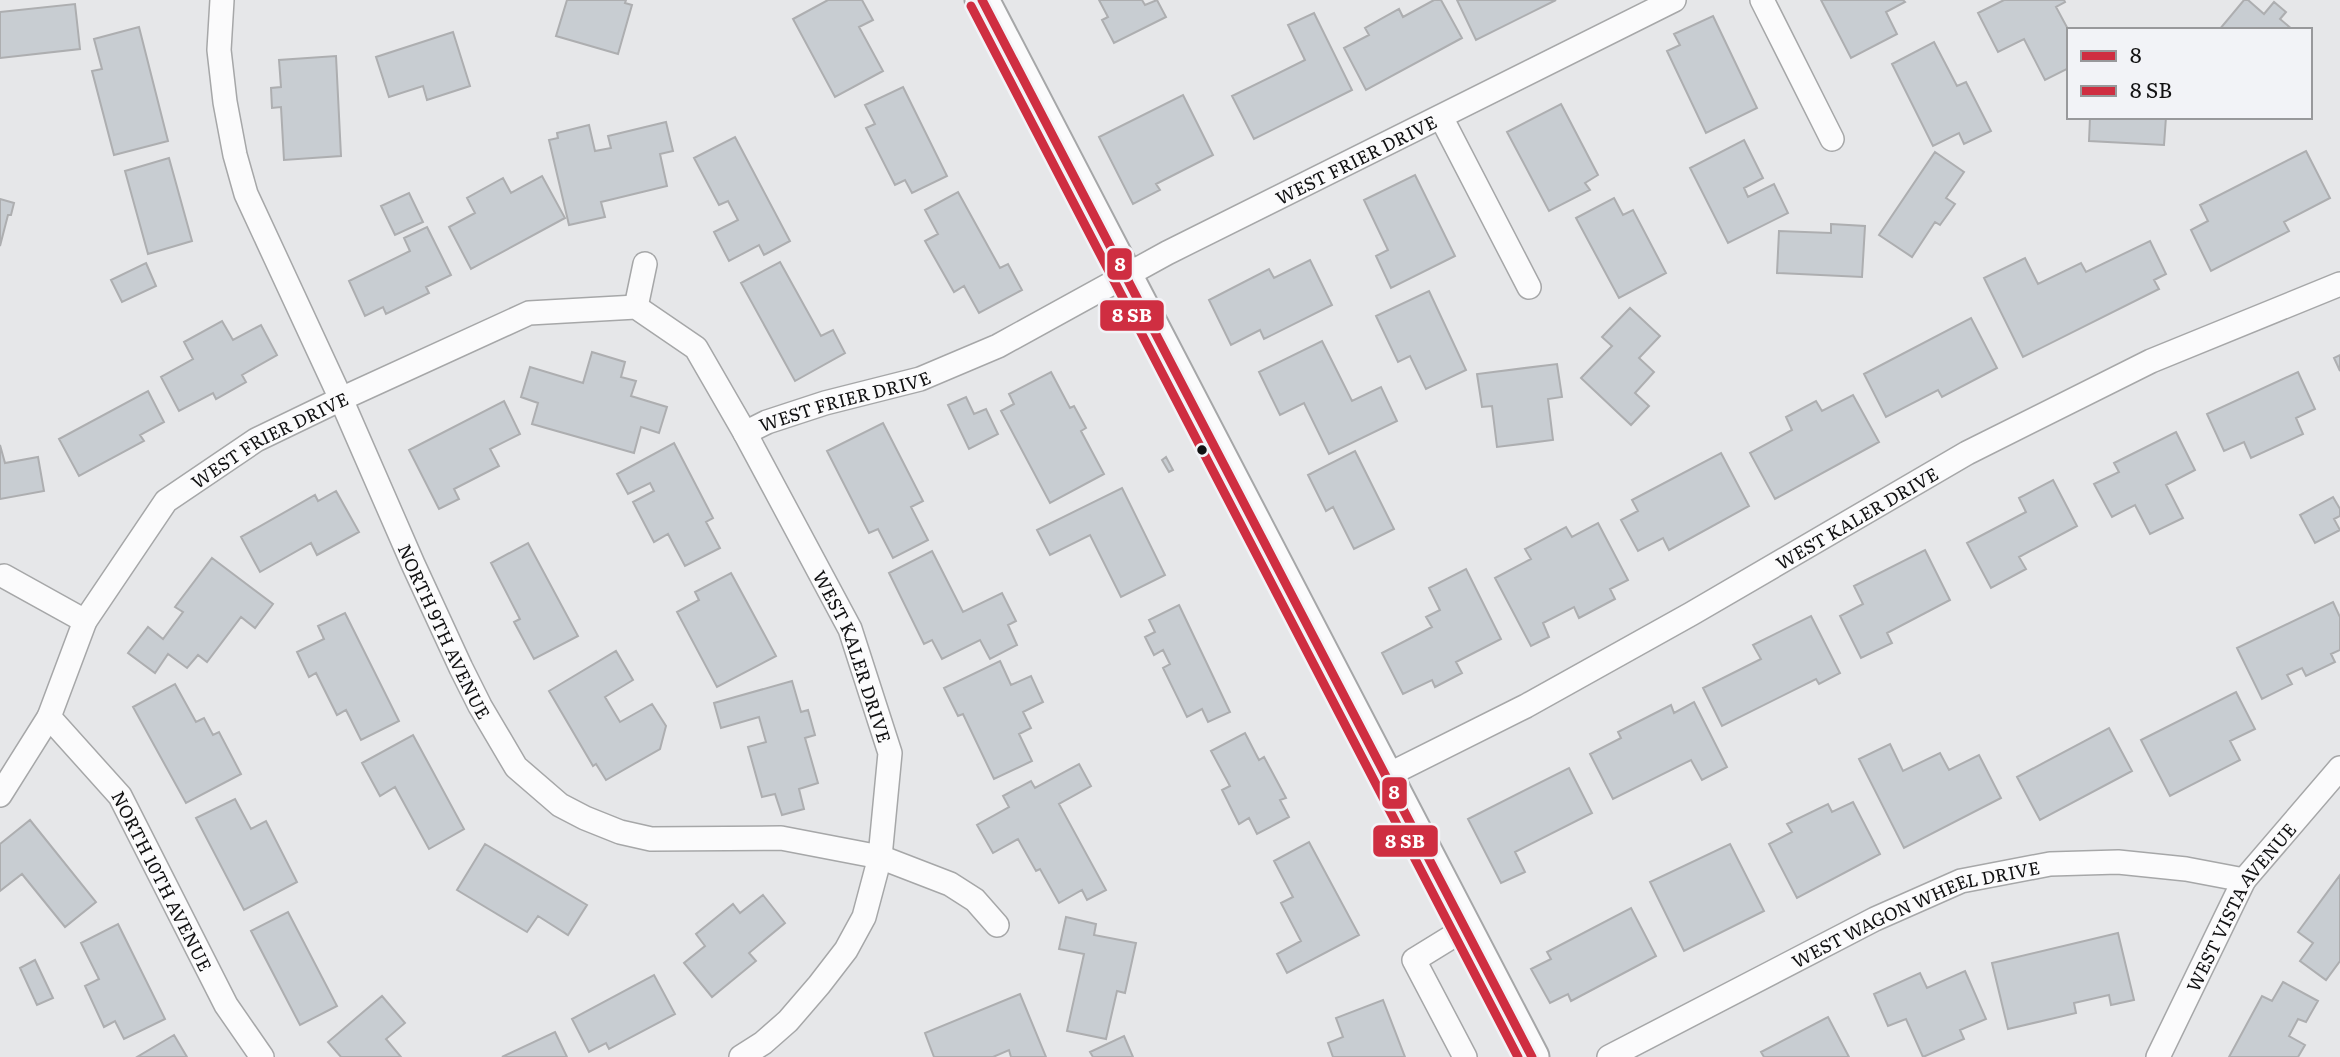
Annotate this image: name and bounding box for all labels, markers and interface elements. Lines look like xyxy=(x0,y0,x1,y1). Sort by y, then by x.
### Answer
legend xyxy=(2067,28,2312,119)
text: 8 xyxy=(2130,38,2142,69)
text: 8 SB xyxy=(2130,73,2172,104)
street label: WEST FRIER DRIVE xyxy=(1270,107,1441,210)
line badge: 8 xyxy=(1106,247,1133,281)
text: 8 xyxy=(1114,249,1126,277)
line badge: 8 SB xyxy=(1099,299,1165,332)
text: 8 SB xyxy=(1112,300,1152,328)
street label: WEST FRIER DRIVE xyxy=(755,363,934,437)
street label: WEST FRIER DRIVE xyxy=(185,384,352,494)
unlabelled marker xyxy=(1195,443,1209,457)
street label: WEST KALER DRIVE xyxy=(1770,459,1943,575)
street label: NORTH 9TH AVENUE xyxy=(392,539,498,724)
street label: WEST KALER DRIVE xyxy=(807,565,899,746)
line badge: 8 xyxy=(1381,776,1408,810)
text: 8 xyxy=(1388,777,1400,805)
street label: NORTH 10TH AVENUE xyxy=(106,786,220,975)
street label: WEST VISTA AVENUE xyxy=(2178,816,2302,996)
line badge: 8 SB xyxy=(1372,824,1439,858)
text: 8 SB xyxy=(1385,826,1425,854)
street label: WEST WAGON WHEEL DRIVE xyxy=(1786,853,2042,974)

